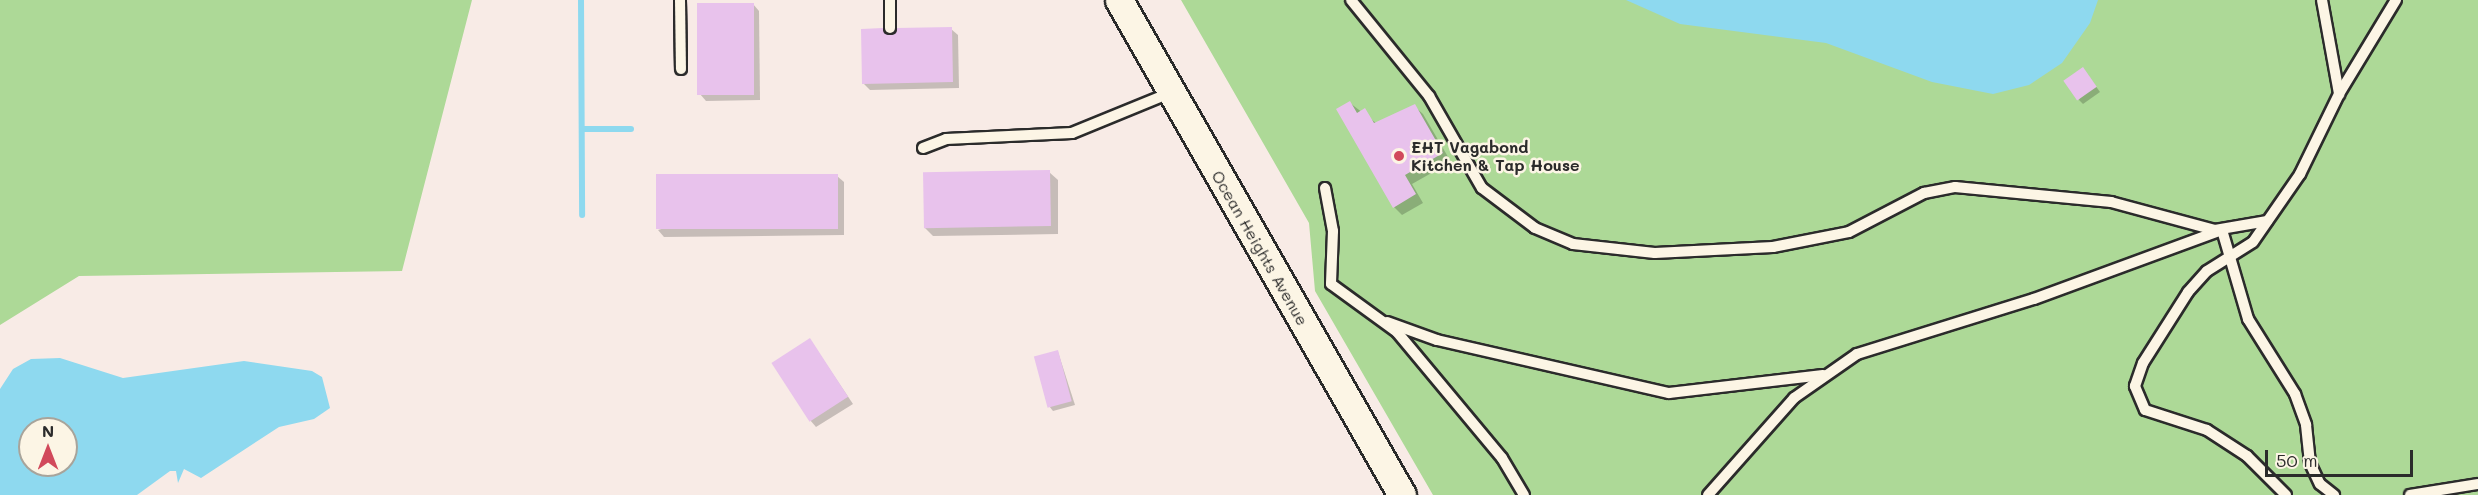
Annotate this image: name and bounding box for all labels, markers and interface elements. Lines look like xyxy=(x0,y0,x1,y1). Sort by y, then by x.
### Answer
place label: EHT Vagabond Kitchen & Tap House xyxy=(1411,137,1580,175)
marker: EHT Vagabond Kitchen & Tap House xyxy=(1392,149,1406,163)
street label: Ocean Heights Avenue xyxy=(1208,167,1312,329)
north arrow xyxy=(18,417,78,477)
text: N xyxy=(42,420,54,441)
scale bar xyxy=(2268,438,2416,476)
text: 50 m xyxy=(2276,448,2318,472)

